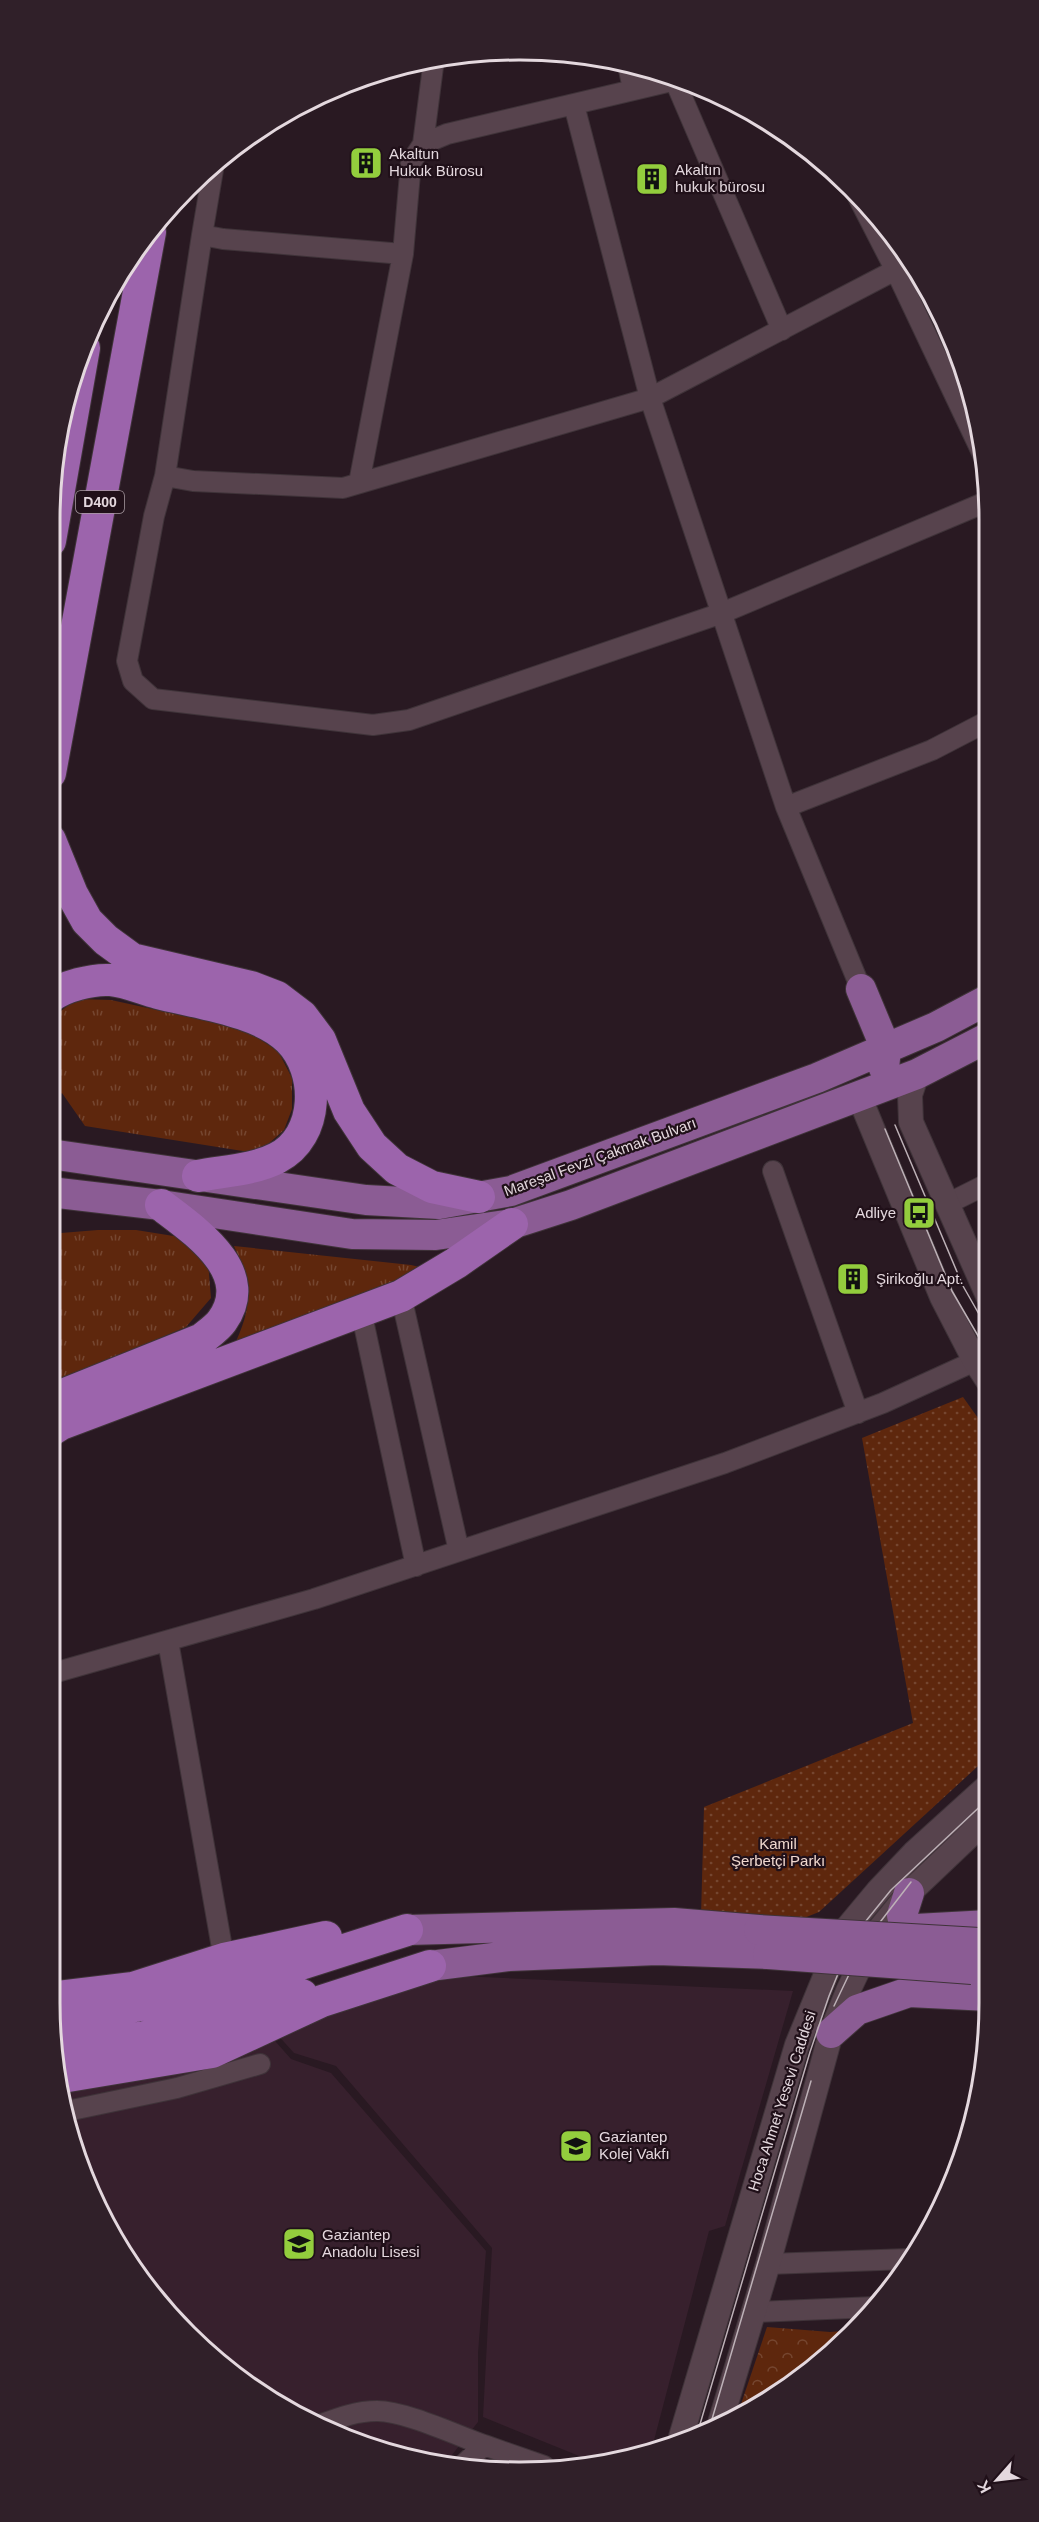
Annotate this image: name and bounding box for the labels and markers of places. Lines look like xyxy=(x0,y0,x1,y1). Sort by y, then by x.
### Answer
building icon: Akaltun Hukuk Bürosu xyxy=(348,145,384,181)
place label: Akaltun Hukuk Bürosu xyxy=(389,145,483,179)
building icon: Akaltın hukuk bürosu xyxy=(634,161,670,197)
place label: Akaltın hukuk bürosu xyxy=(675,161,765,195)
bus stop icon: Adliye xyxy=(901,1195,937,1231)
place label: Adliye xyxy=(855,1204,896,1221)
building icon: Şirikoğlu Apt. xyxy=(835,1261,871,1297)
place label: Şirikoğlu Apt. xyxy=(876,1270,964,1287)
school or university icon: Gaziantep Kolej Vakfı xyxy=(558,2128,594,2164)
place label: Gaziantep Kolej Vakfı xyxy=(599,2128,670,2162)
school or university icon: Gaziantep Anadolu Lisesi xyxy=(281,2226,317,2262)
place label: Gaziantep Anadolu Lisesi xyxy=(322,2226,420,2260)

